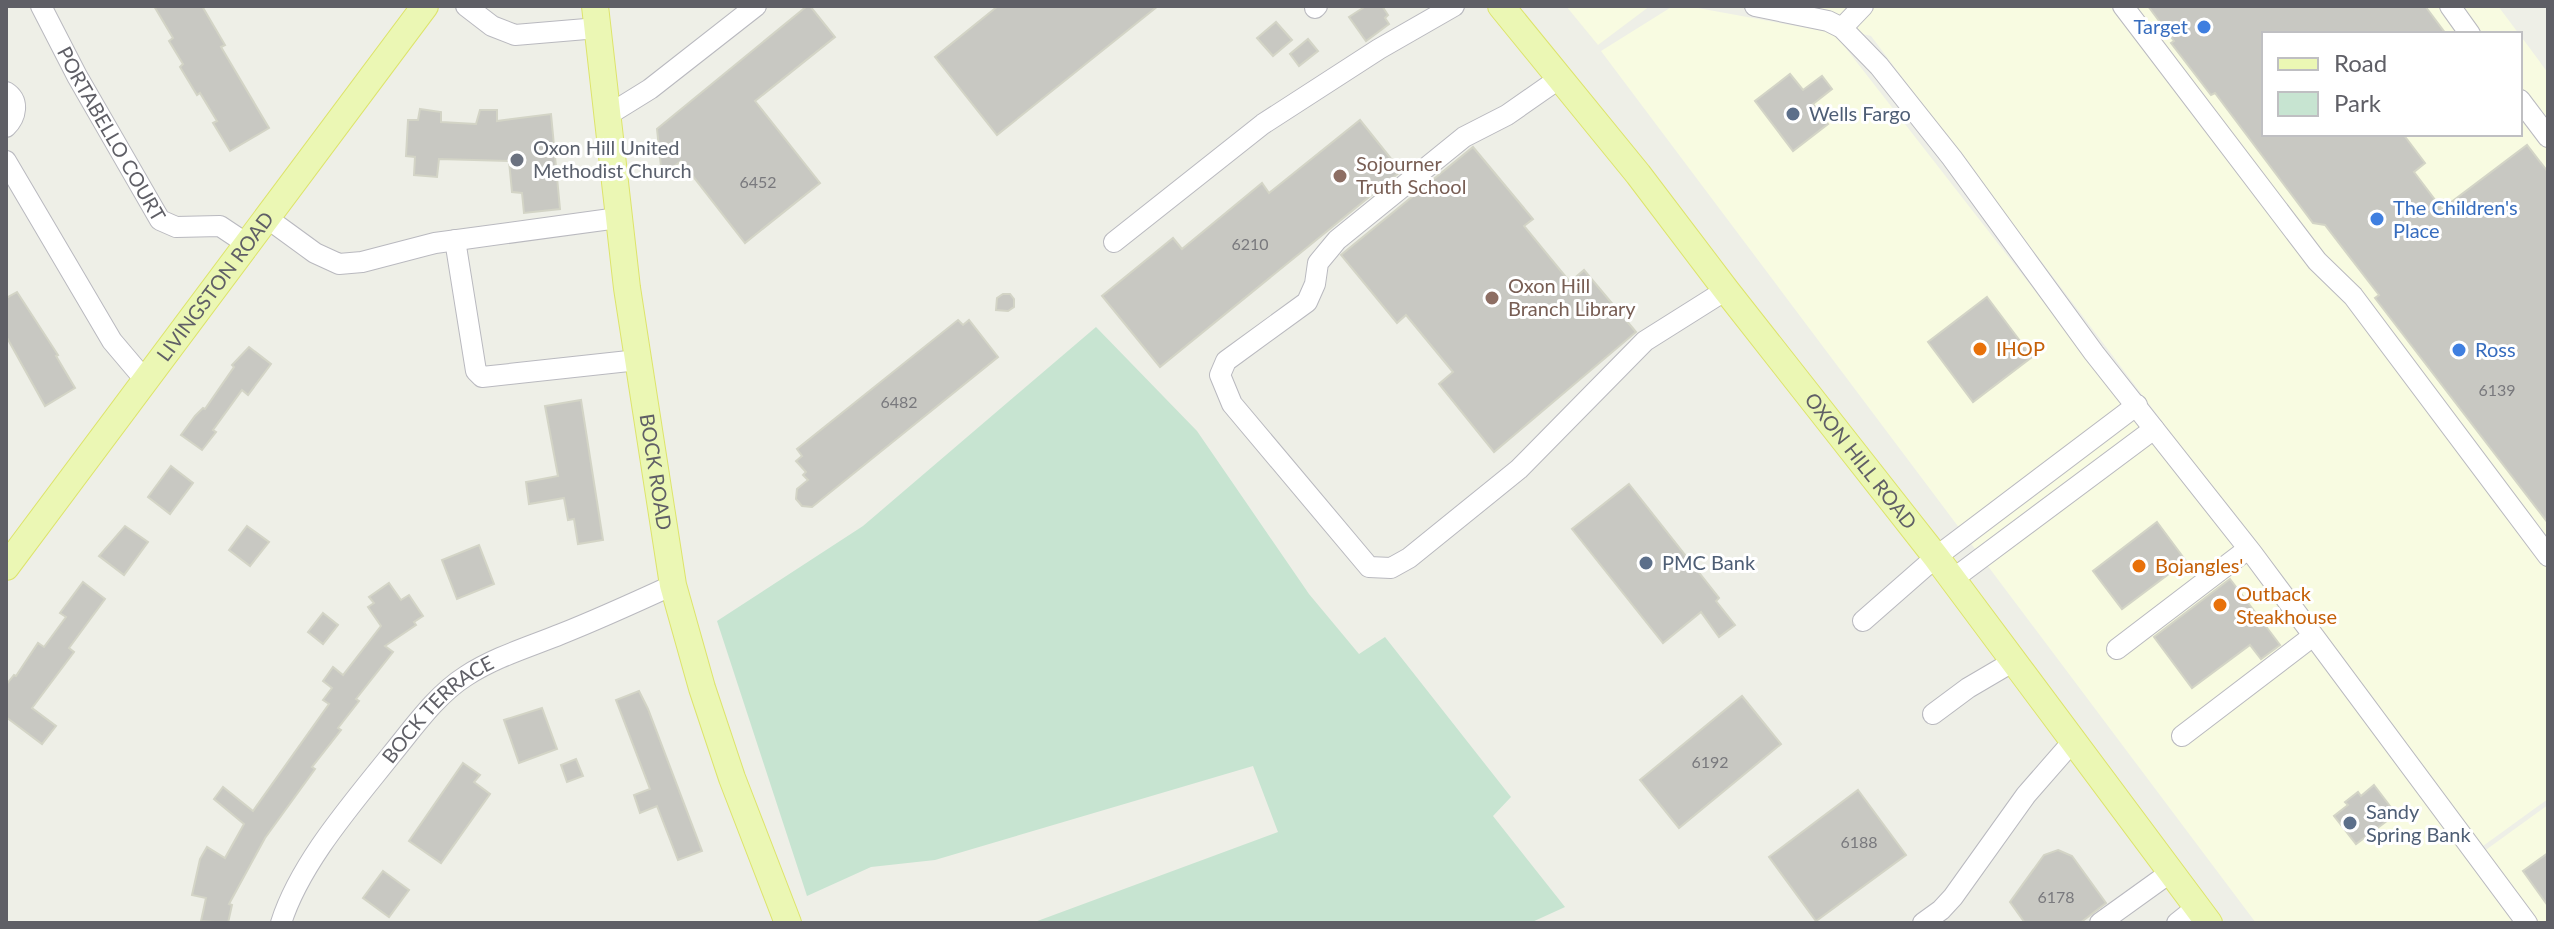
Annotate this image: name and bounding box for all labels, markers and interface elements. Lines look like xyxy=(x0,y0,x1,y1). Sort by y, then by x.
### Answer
place label: Target xyxy=(2134,14,2188,38)
marker: Target xyxy=(2195,18,2213,36)
legend xyxy=(2262,32,2522,136)
street label: PORTABELLO COURT xyxy=(53,42,171,225)
text: Road xyxy=(2334,48,2387,77)
text: Park xyxy=(2334,88,2382,117)
place label: Wells Fargo xyxy=(1809,101,1911,125)
marker: Wells Fargo xyxy=(1784,105,1802,123)
place label: Oxon Hill United Methodist Church xyxy=(533,135,692,182)
marker: Oxon Hill United Methodist Church xyxy=(508,151,526,169)
place label: Sojourner Truth School xyxy=(1356,151,1466,198)
marker: Sojourner Truth School xyxy=(1331,167,1349,185)
house number: 6452 xyxy=(739,172,777,191)
place label: The Children's Place xyxy=(2393,195,2518,242)
street label: LIVINGSTON ROAD xyxy=(151,207,278,365)
marker: The Children's Place xyxy=(2368,210,2386,228)
house number: 6210 xyxy=(1231,234,1269,253)
place label: Oxon Hill Branch Library xyxy=(1508,273,1636,320)
marker: Oxon Hill Branch Library xyxy=(1483,289,1501,307)
place label: IHOP xyxy=(1996,336,2045,360)
place label: Ross xyxy=(2475,337,2516,361)
marker: IHOP xyxy=(1971,340,1989,358)
marker: Ross xyxy=(2450,341,2468,359)
house number: 6139 xyxy=(2478,380,2516,399)
street label: OXON HILL ROAD xyxy=(1800,387,1922,534)
house number: 6482 xyxy=(880,392,918,411)
street label: BOCK ROAD xyxy=(636,412,677,532)
place label: PMC Bank xyxy=(1662,550,1756,574)
place label: Bojangles' xyxy=(2155,553,2243,577)
marker: PMC Bank xyxy=(1637,554,1655,572)
marker: Bojangles' xyxy=(2130,557,2148,575)
place label: Outback Steakhouse xyxy=(2236,581,2337,628)
marker: Outback Steakhouse xyxy=(2211,596,2229,614)
street label: BOCK TERRACE xyxy=(376,650,497,768)
house number: 6192 xyxy=(1691,752,1729,771)
place label: Sandy Spring Bank xyxy=(2366,799,2471,846)
marker: Sandy Spring Bank xyxy=(2341,814,2359,832)
house number: 6188 xyxy=(1840,832,1878,851)
house number: 6178 xyxy=(2037,887,2075,906)

